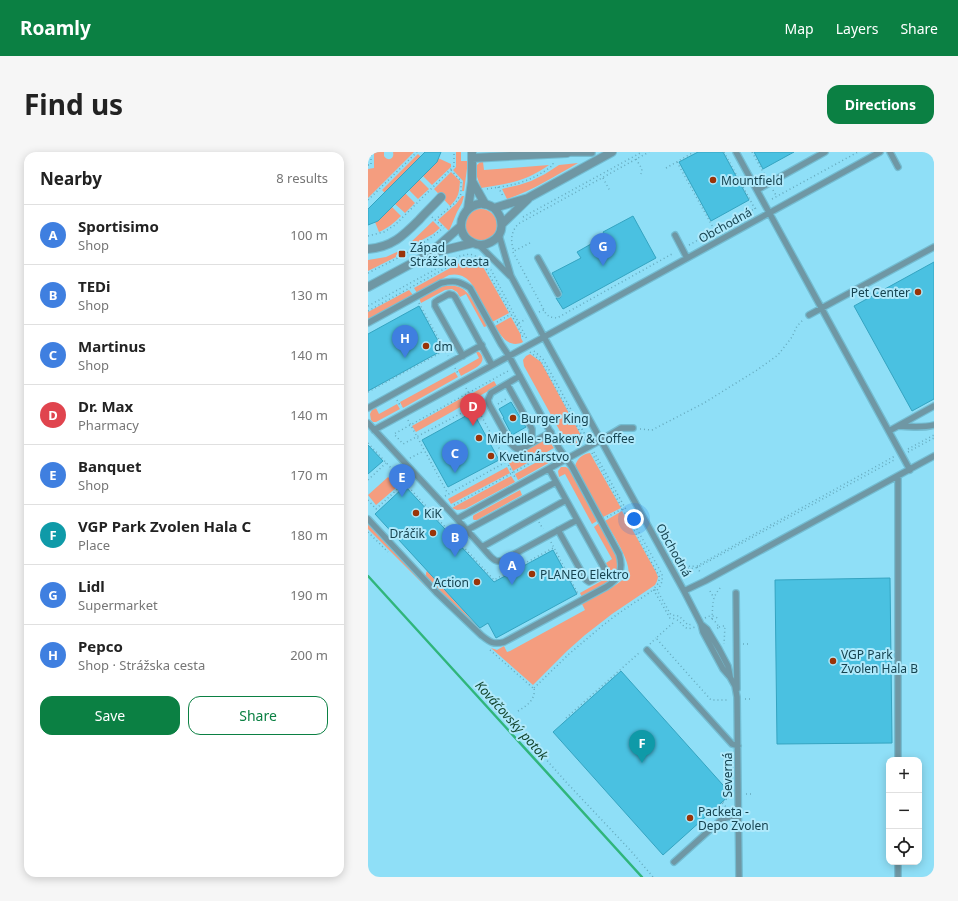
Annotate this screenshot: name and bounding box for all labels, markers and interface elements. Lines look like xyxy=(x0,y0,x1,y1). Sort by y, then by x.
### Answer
text: Roamly xyxy=(20,15,91,41)
text: Map xyxy=(785,19,814,38)
text: Layers xyxy=(836,19,878,38)
text: Share xyxy=(900,19,938,38)
text: Find us xyxy=(24,85,123,123)
button: Directions xyxy=(827,85,934,124)
text: Nearby xyxy=(40,167,102,190)
text: 8 results xyxy=(276,169,328,187)
place label: Mountfield xyxy=(721,172,783,189)
marker: Mountfield xyxy=(708,175,718,185)
street label: Obchodná xyxy=(695,203,755,247)
text: Sportisimo xyxy=(78,216,159,236)
text: A xyxy=(49,226,58,244)
text: 100 m xyxy=(290,226,328,244)
pin: G xyxy=(590,233,616,266)
text: Shop xyxy=(78,236,109,254)
place label: Západ Strážska cesta xyxy=(410,239,489,270)
marker: Západ Strážska cesta xyxy=(397,249,407,259)
text: TEDi xyxy=(78,276,111,296)
place label: Pet Center xyxy=(851,284,910,301)
text: B xyxy=(49,286,57,304)
text: 130 m xyxy=(290,286,328,304)
marker: Pet Center xyxy=(913,287,923,297)
text: Shop xyxy=(78,296,109,314)
pin: H xyxy=(392,325,418,358)
text: Martinus xyxy=(78,336,146,356)
place label: dm xyxy=(434,338,453,355)
marker: dm xyxy=(421,341,431,351)
text: C xyxy=(49,346,57,364)
text: 140 m xyxy=(290,346,328,364)
text: Shop xyxy=(78,356,109,374)
pin: D xyxy=(460,393,486,426)
text: Dr. Max xyxy=(78,396,133,416)
text: D xyxy=(48,406,58,424)
text: 140 m xyxy=(290,406,328,424)
place label: Burger King xyxy=(521,410,589,427)
marker: Burger King xyxy=(508,413,518,423)
text: Pharmacy xyxy=(78,416,139,434)
place label: Michelle - Bakery & Coffee xyxy=(487,430,635,447)
marker: Michelle - Bakery & Coffee xyxy=(474,433,484,443)
pin: C xyxy=(442,440,468,473)
place label: Kvetinárstvo xyxy=(499,448,569,465)
marker: Kvetinárstvo xyxy=(486,451,496,461)
text: Banquet xyxy=(78,456,141,476)
pin: E xyxy=(389,464,415,497)
text: E xyxy=(49,466,57,484)
text: 170 m xyxy=(290,466,328,484)
text: Shop xyxy=(78,476,109,494)
place label: KiK xyxy=(424,505,443,522)
marker: KiK xyxy=(411,508,421,518)
your location xyxy=(624,509,644,529)
text: VGP Park Zvolen Hala C xyxy=(78,516,251,536)
street label: Obchodná xyxy=(652,520,696,580)
pin: B xyxy=(442,524,468,557)
place label: Dráčik xyxy=(390,525,426,542)
text: F xyxy=(49,526,57,544)
text: 180 m xyxy=(290,526,328,544)
marker: Dráčik xyxy=(428,528,438,538)
text: Place xyxy=(78,536,110,554)
pin: A xyxy=(499,552,525,585)
place label: PLANEO Elektro xyxy=(540,566,629,583)
marker: PLANEO Elektro xyxy=(527,569,537,579)
place label: Action xyxy=(433,574,469,591)
text: Lidl xyxy=(78,576,105,596)
marker: Action xyxy=(472,577,482,587)
text: G xyxy=(48,586,58,604)
text: 190 m xyxy=(290,586,328,604)
text: Supermarket xyxy=(78,596,158,614)
text: Pepco xyxy=(78,636,123,656)
text: H xyxy=(48,646,58,664)
text: 200 m xyxy=(290,646,328,664)
place label: VGP Park Zvolen Hala B xyxy=(841,646,918,677)
text: Shop · Strážska cesta xyxy=(78,656,205,674)
marker: VGP Park Zvolen Hala B xyxy=(828,656,838,666)
water label: Kováčovský potok xyxy=(471,676,553,764)
button: Save xyxy=(40,696,180,735)
button: Share xyxy=(188,696,328,735)
pin: F xyxy=(629,730,655,763)
street label: Severná xyxy=(719,752,736,798)
map controls xyxy=(886,757,922,865)
button: + xyxy=(886,757,922,793)
button: − xyxy=(886,793,922,829)
place label: Packeta - Depo Zvolen xyxy=(698,803,769,834)
marker: Packeta - Depo Zvolen xyxy=(685,813,695,823)
button: locate xyxy=(886,829,922,865)

